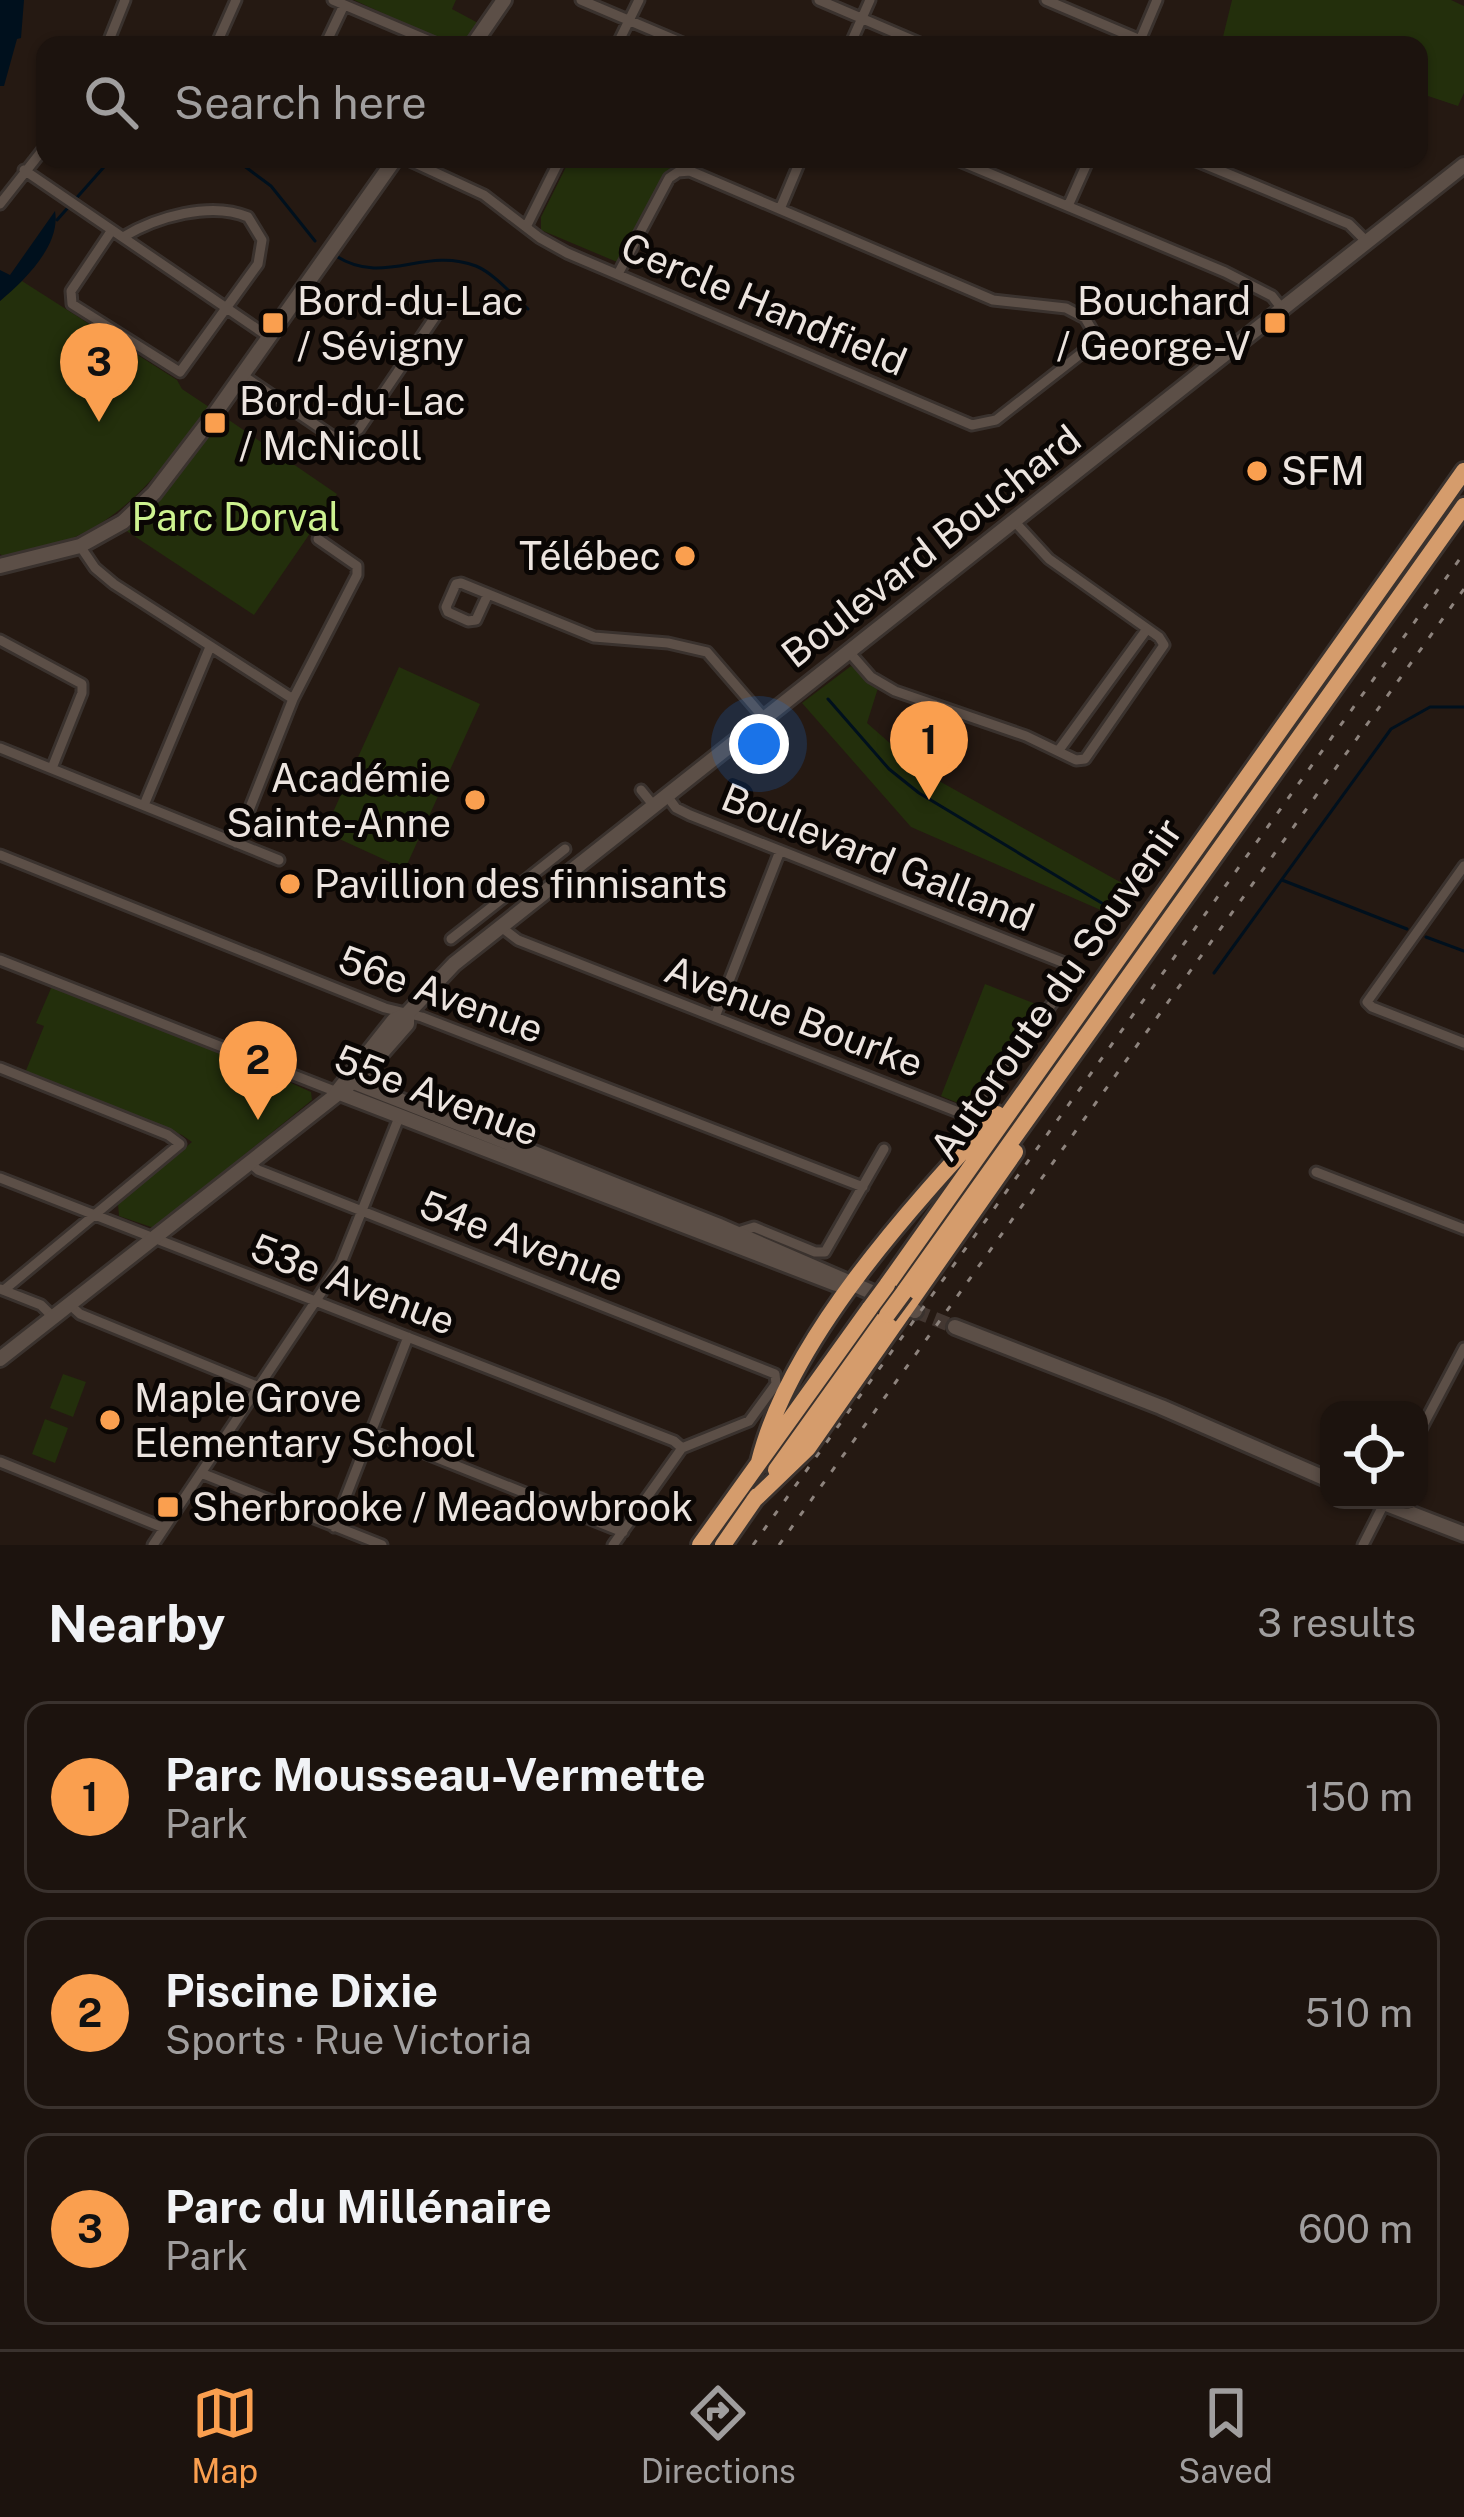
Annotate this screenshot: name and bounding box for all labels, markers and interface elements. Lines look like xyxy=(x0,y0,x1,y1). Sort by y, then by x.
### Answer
search box xyxy=(36,36,1428,168)
icon: search xyxy=(78,69,144,135)
text: Search here xyxy=(174,76,427,129)
street label: Cercle Handfield xyxy=(615,223,913,385)
place label: Bord-du-Lac / Sévigny xyxy=(297,278,524,369)
place label: Bouchard / George-V xyxy=(1057,278,1251,369)
marker: Bord-du-Lac / Sévigny xyxy=(260,310,286,336)
marker: Bouchard / George-V xyxy=(1262,310,1288,336)
pin: 3 xyxy=(60,323,138,422)
place label: Bord-du-Lac / McNicoll xyxy=(239,378,466,469)
marker: Bord-du-Lac / McNicoll xyxy=(202,410,228,436)
street label: Boulevard Bouchard xyxy=(773,415,1089,677)
place label: SFM xyxy=(1281,448,1365,494)
marker: SFM xyxy=(1244,458,1270,484)
park label: Parc Dorval xyxy=(132,494,340,540)
place label: Télébec xyxy=(519,533,661,579)
marker: Télébec xyxy=(672,543,698,569)
pin: 1 xyxy=(890,701,968,800)
your location xyxy=(729,714,789,774)
place label: Académie Sainte-Anne xyxy=(226,755,451,846)
street label: Boulevard Galland xyxy=(715,773,1041,941)
marker: Académie Sainte-Anne xyxy=(462,787,488,813)
street label: Autoroute du Souvenir xyxy=(920,809,1192,1169)
place label: Pavillion des finnisants xyxy=(314,861,727,907)
marker: Pavillion des finnisants xyxy=(277,871,303,897)
street label: 56e Avenue xyxy=(332,936,550,1052)
street label: Avenue Bourke xyxy=(658,946,930,1086)
pin: 2 xyxy=(219,1021,297,1120)
street label: 55e Avenue xyxy=(328,1035,546,1155)
street label: 54e Avenue xyxy=(414,1181,630,1301)
street label: 53e Avenue xyxy=(244,1224,462,1344)
place label: Maple Grove Elementary School xyxy=(134,1375,476,1466)
map controls xyxy=(1320,1401,1428,1509)
button: locate xyxy=(1320,1401,1428,1509)
marker: Maple Grove Elementary School xyxy=(97,1407,123,1433)
place label: Sherbrooke / Meadowbrook xyxy=(192,1484,693,1530)
marker: Sherbrooke / Meadowbrook xyxy=(155,1494,181,1520)
text: Nearby xyxy=(48,1594,225,1653)
text: 3 results xyxy=(1257,1600,1416,1646)
text: Parc Mousseau-Vermette xyxy=(165,1748,706,1801)
text: 1 xyxy=(82,1774,98,1820)
text: 150 m xyxy=(1305,1774,1413,1820)
text: Park xyxy=(165,1801,248,1847)
text: Piscine Dixie xyxy=(165,1964,438,2017)
text: 2 xyxy=(78,1990,102,2036)
text: 510 m xyxy=(1305,1990,1413,2036)
text: Sports · Rue Victoria xyxy=(165,2017,532,2063)
text: Parc du Millénaire xyxy=(165,2180,552,2233)
text: 3 xyxy=(77,2206,103,2252)
text: 600 m xyxy=(1298,2206,1413,2252)
text: Park xyxy=(165,2233,248,2279)
tab: Map xyxy=(191,2380,258,2490)
tab: Directions xyxy=(641,2380,796,2490)
tab: Saved xyxy=(1178,2380,1273,2490)

